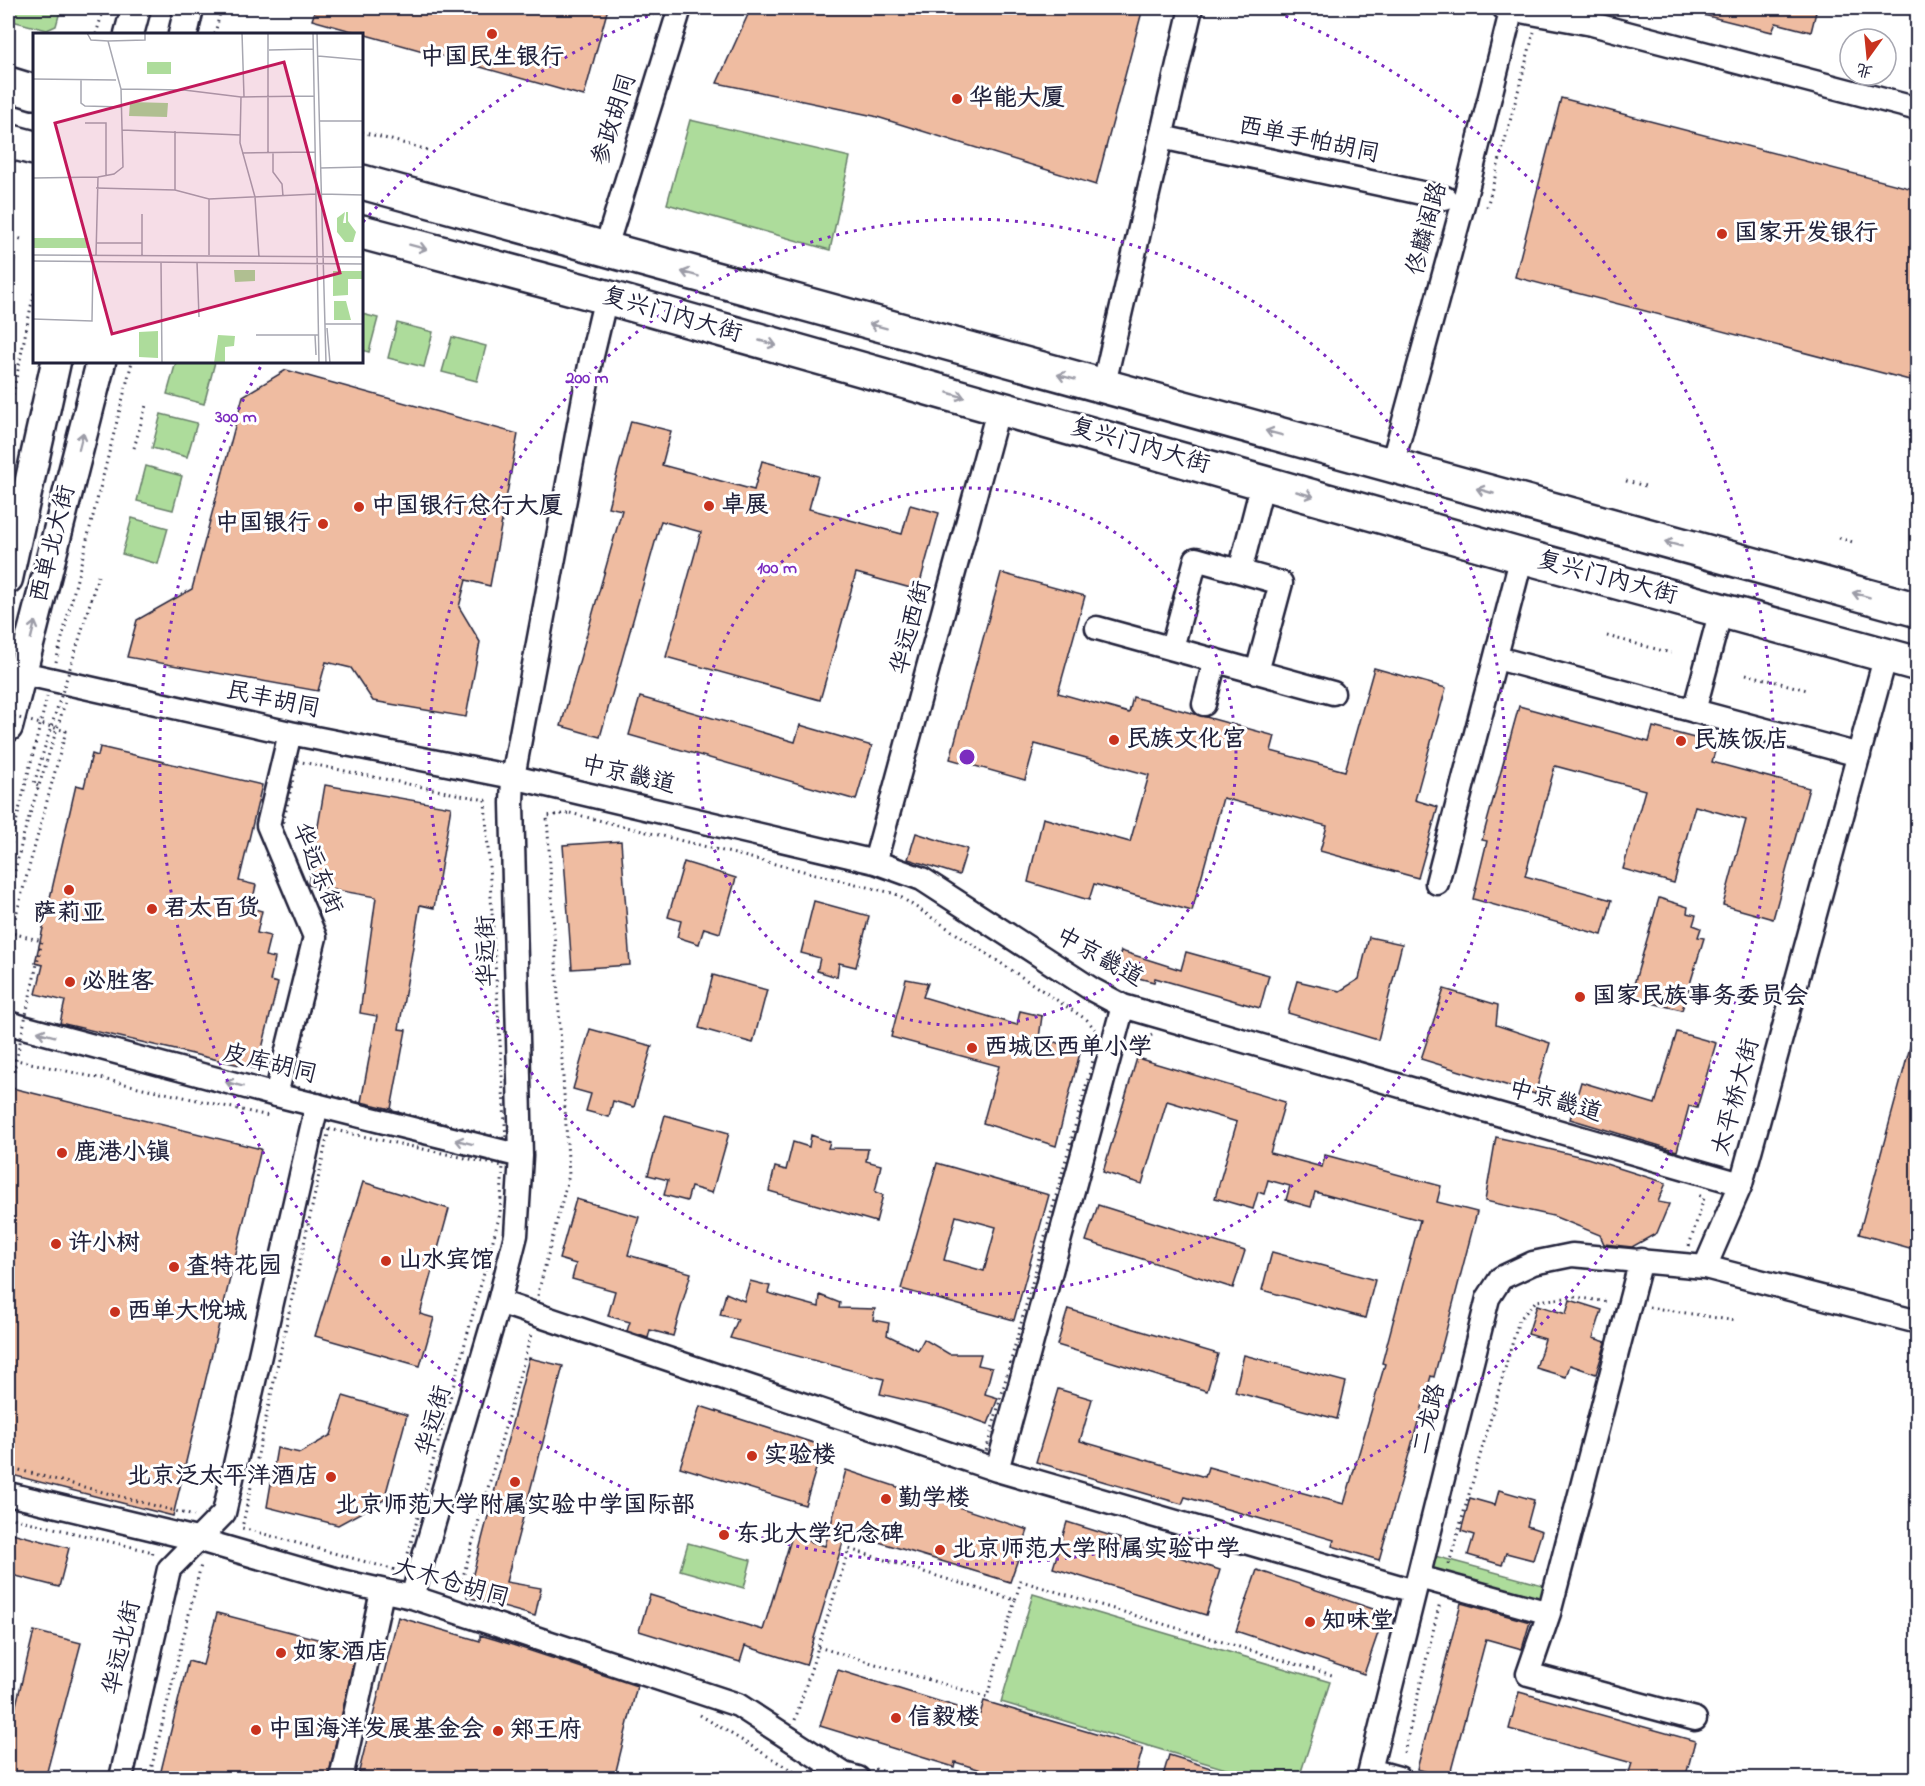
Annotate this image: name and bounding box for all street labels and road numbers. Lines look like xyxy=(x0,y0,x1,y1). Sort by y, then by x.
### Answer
street label: 参政胡同 xyxy=(584,69,646,171)
street label: 西单手帕胡同 xyxy=(1235,109,1383,173)
street label: 佟麟阁路 xyxy=(1399,178,1457,280)
street label: 复兴门内大街 xyxy=(598,279,746,353)
street label: 复兴门内大街 xyxy=(1066,410,1214,484)
street label: 西单北大街 xyxy=(23,482,85,606)
street label: 复兴门内大街 xyxy=(1533,543,1681,615)
street label: 华远西街 xyxy=(883,577,941,679)
street label: 民丰胡同 xyxy=(222,674,324,728)
street label: 中京畿道 xyxy=(577,748,679,804)
street label: 华远东街 xyxy=(282,818,350,920)
street label: 华远街 xyxy=(470,915,506,987)
street label: 中京畿道 xyxy=(1049,919,1149,997)
street label: 太平桥大街 xyxy=(1705,1035,1769,1159)
street label: 皮库胡同 xyxy=(219,1036,321,1094)
street label: 中京畿道 xyxy=(1504,1072,1606,1132)
street label: 二龙路 xyxy=(1404,1380,1456,1458)
street label: 华远街 xyxy=(408,1382,462,1460)
street label: 大木仓胡同 xyxy=(389,1551,513,1617)
street label: 华远北街 xyxy=(95,1597,151,1699)

